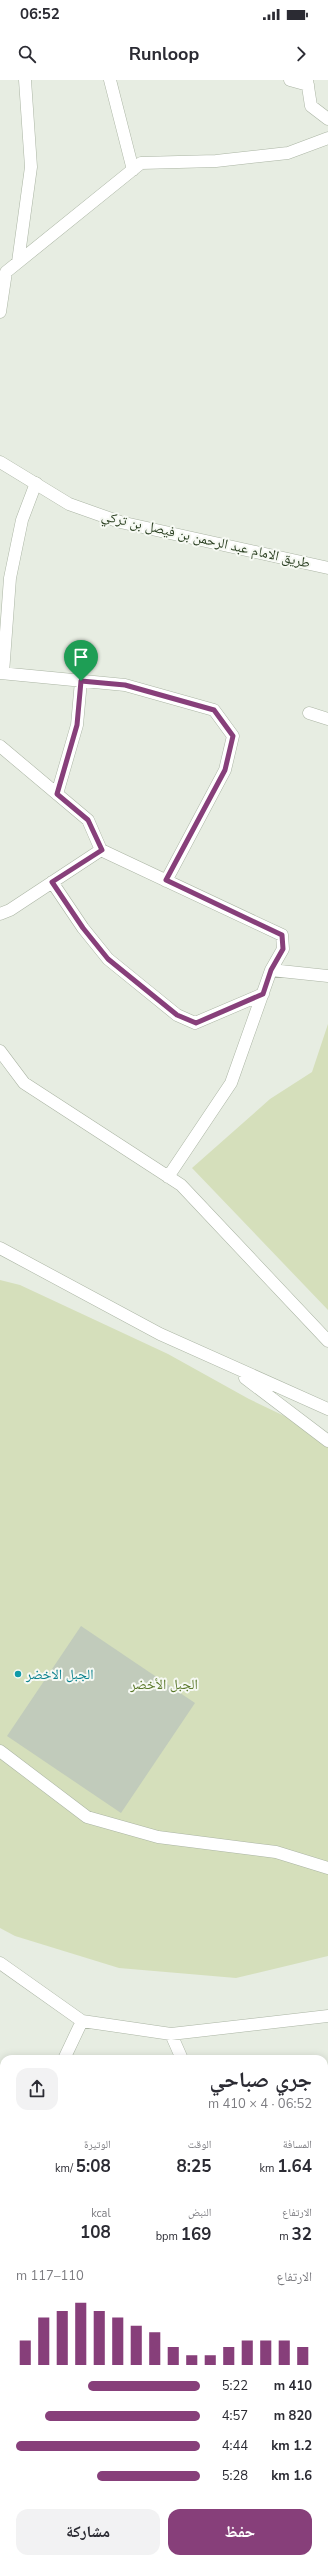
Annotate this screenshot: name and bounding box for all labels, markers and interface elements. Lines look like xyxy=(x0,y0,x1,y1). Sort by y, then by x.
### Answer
text: 06:52 xyxy=(20,4,60,24)
text: Runloop xyxy=(129,42,199,66)
icon: search xyxy=(16,43,38,65)
icon: forward xyxy=(290,43,312,65)
street label: طريق الامام عبد الرحمن بن فيصل بن تركي xyxy=(99,506,312,574)
pin xyxy=(64,640,98,681)
icon: arrive xyxy=(70,646,92,668)
place label: الجبل الاخضر xyxy=(25,1665,94,1684)
marker: الجبل الاخضر xyxy=(13,1669,23,1679)
park label: الجبل الأخضر xyxy=(129,1675,198,1694)
text: جري صباحي xyxy=(209,2065,312,2095)
button: share xyxy=(16,2068,58,2110)
text: 06:52 · 4 × 410 m xyxy=(208,2095,312,2113)
text: الوتيرة xyxy=(84,2137,111,2152)
text: الوقت xyxy=(188,2137,211,2152)
text: المسافة xyxy=(283,2137,312,2152)
text: 5:08 xyxy=(76,2155,111,2178)
text: 8:25 xyxy=(177,2155,211,2178)
text: 1.64 xyxy=(277,2155,312,2178)
text: /km xyxy=(55,2161,76,2176)
text: km xyxy=(259,2161,277,2176)
text: النبض xyxy=(188,2205,211,2220)
text: الارتفاع xyxy=(282,2205,312,2220)
text: kcal xyxy=(91,2206,111,2221)
text: 108 xyxy=(80,2221,111,2244)
text: 169 xyxy=(181,2223,211,2246)
text: 32 xyxy=(292,2223,312,2246)
text: bpm xyxy=(156,2229,181,2244)
text: m xyxy=(279,2229,292,2244)
text: 110–117 m xyxy=(16,2267,84,2285)
text: الارتفاع xyxy=(277,2268,312,2286)
text: 5:22 xyxy=(222,2377,248,2395)
text: 410 m xyxy=(274,2377,312,2395)
text: 4:57 xyxy=(222,2407,248,2425)
text: 820 m xyxy=(274,2407,312,2425)
text: 4:44 xyxy=(222,2437,248,2455)
text: 1.2 km xyxy=(271,2437,312,2455)
text: 5:28 xyxy=(222,2467,248,2485)
text: 1.6 km xyxy=(271,2467,312,2485)
button: مشاركة xyxy=(16,2509,160,2555)
button: حفظ xyxy=(168,2509,312,2555)

